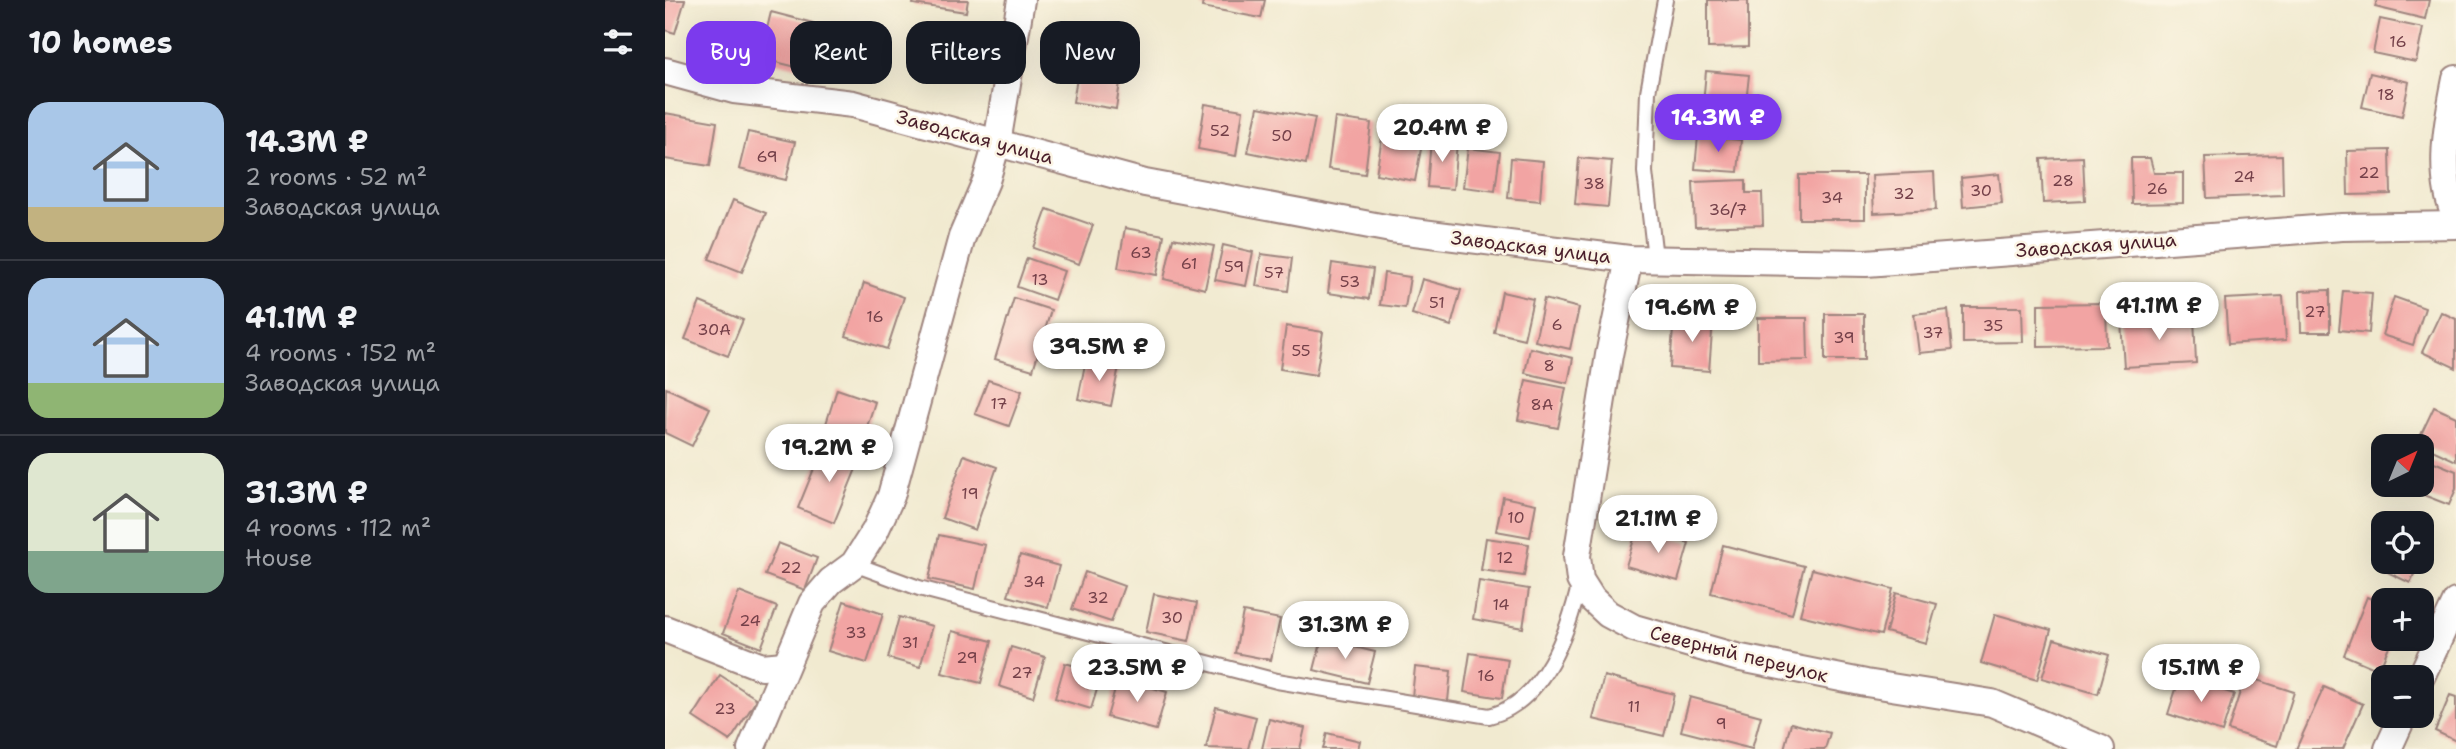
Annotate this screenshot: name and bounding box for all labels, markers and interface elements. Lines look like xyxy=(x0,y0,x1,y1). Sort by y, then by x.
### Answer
chip: Buy xyxy=(686,21,776,84)
chip: Rent xyxy=(790,21,892,84)
chip: Filters xyxy=(906,21,1026,84)
chip: New xyxy=(1040,21,1140,84)
text: 10 homes xyxy=(28,22,173,63)
icon: filters xyxy=(599,23,637,61)
house number: 16 xyxy=(2389,31,2407,52)
house number: 18 xyxy=(2377,84,2395,105)
pin: 14.3M ₽ xyxy=(1653,94,1783,154)
text: 14.3M ₽ xyxy=(1671,102,1765,132)
street label: Заводская улица xyxy=(894,104,1056,170)
pin: 20.4M ₽ xyxy=(1377,104,1507,164)
text: 20.4M ₽ xyxy=(1392,112,1492,142)
house number: 52 xyxy=(1210,120,1230,141)
text: 14.3M ₽ xyxy=(245,121,369,162)
house number: 50 xyxy=(1272,125,1292,146)
icon: home xyxy=(84,130,168,214)
house number: 69 xyxy=(756,146,778,167)
text: 2 rooms · 52 m² xyxy=(245,162,427,192)
house number: 22 xyxy=(2358,162,2380,183)
house number: 24 xyxy=(2233,166,2255,187)
house number: 28 xyxy=(2052,170,2074,191)
house number: 38 xyxy=(1583,173,1605,194)
house number: 26 xyxy=(2146,178,2168,199)
house number: 30 xyxy=(1970,180,1992,201)
house number: 32 xyxy=(1893,183,1915,204)
house number: 34 xyxy=(1821,187,1843,208)
text: Заводская улица xyxy=(245,192,440,222)
house number: 36/7 xyxy=(1709,199,1747,220)
street label: Заводская улица xyxy=(1450,225,1613,269)
street label: Заводская улица xyxy=(2015,227,2177,263)
house number: 63 xyxy=(1130,242,1152,263)
house number: 61 xyxy=(1181,253,1197,274)
house number: 59 xyxy=(1224,256,1244,277)
house number: 57 xyxy=(1264,262,1284,283)
house number: 13 xyxy=(1031,269,1049,290)
house number: 53 xyxy=(1340,271,1360,292)
pin: 41.1M ₽ xyxy=(2094,282,2224,342)
pin: 19.6M ₽ xyxy=(1627,284,1757,344)
text: 41.1M ₽ xyxy=(2116,290,2202,320)
house number: 51 xyxy=(1429,292,1445,313)
text: 19.6M ₽ xyxy=(1644,292,1740,322)
text: 41.1M ₽ xyxy=(245,297,358,338)
house number: 27 xyxy=(2304,301,2326,322)
icon: home xyxy=(84,306,168,390)
house number: 16 xyxy=(866,306,884,327)
house number: 6 xyxy=(1551,314,1563,335)
house number: 35 xyxy=(1983,315,2003,336)
house number: 30А xyxy=(697,319,731,340)
house number: 37 xyxy=(1922,322,1944,343)
pin: 39.5M ₽ xyxy=(1034,324,1164,383)
house number: 39 xyxy=(1833,327,1855,348)
text: 39.5M ₽ xyxy=(1049,331,1149,361)
text: 4 rooms · 152 m² xyxy=(245,338,436,368)
house number: 55 xyxy=(1291,340,1311,361)
house number: 8 xyxy=(1543,355,1555,376)
text: Заводская улица xyxy=(245,368,440,398)
house number: 17 xyxy=(990,393,1008,414)
house number: 8А xyxy=(1531,394,1553,415)
pin: 19.2M ₽ xyxy=(764,424,894,484)
text: 19.2M ₽ xyxy=(781,432,877,462)
north arrow xyxy=(2371,434,2434,497)
map controls xyxy=(2371,434,2434,728)
text: 31.3M ₽ xyxy=(245,472,368,513)
icon: home xyxy=(84,481,168,565)
house number: 19 xyxy=(961,483,979,504)
pin: 21.1M ₽ xyxy=(1593,496,1723,555)
text: 21.1M ₽ xyxy=(1614,503,1702,533)
house number: 10 xyxy=(1507,507,1525,528)
button: locate xyxy=(2371,511,2434,574)
text: 4 rooms · 112 m² xyxy=(245,513,431,543)
text: House xyxy=(245,543,313,573)
house number: 12 xyxy=(1496,547,1514,568)
house number: 22 xyxy=(780,557,802,578)
house number: 34 xyxy=(1023,571,1045,592)
house number: 32 xyxy=(1087,587,1109,608)
button: + xyxy=(2371,588,2434,651)
house number: 14 xyxy=(1492,594,1510,615)
pin: 31.3M ₽ xyxy=(1280,602,1410,661)
house number: 30 xyxy=(1161,607,1183,628)
text: 31.3M ₽ xyxy=(1298,609,1392,639)
house number: 24 xyxy=(739,610,761,631)
street label: Северный переулок xyxy=(1647,620,1831,688)
house number: 33 xyxy=(845,622,867,643)
house number: 31 xyxy=(901,632,919,653)
pin: 23.5M ₽ xyxy=(1072,644,1202,704)
pin: 15.1M ₽ xyxy=(2136,644,2266,704)
house number: 29 xyxy=(956,647,978,668)
text: 23.5M ₽ xyxy=(1087,652,1187,682)
text: 15.1M ₽ xyxy=(2158,652,2244,682)
house number: 27 xyxy=(1011,662,1033,683)
house number: 16 xyxy=(1477,665,1495,686)
button: − xyxy=(2371,665,2434,728)
house number: 11 xyxy=(1628,696,1640,717)
house number: 23 xyxy=(714,698,736,719)
house number: 9 xyxy=(1715,713,1727,734)

